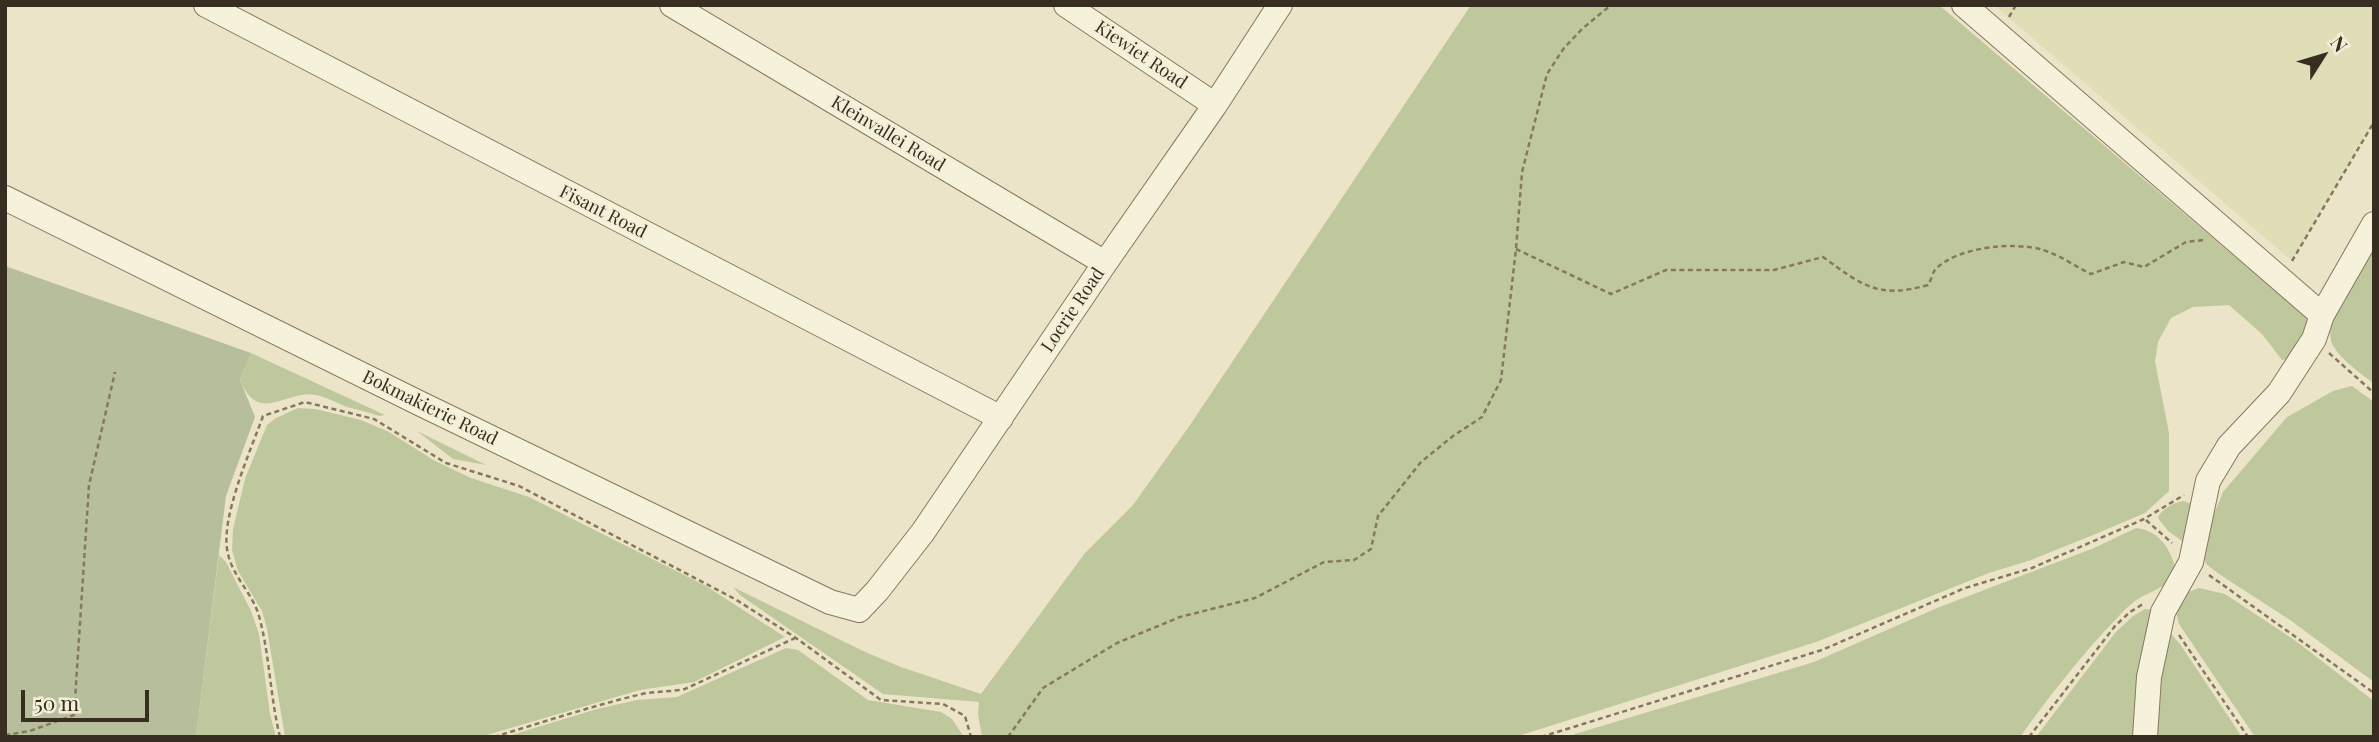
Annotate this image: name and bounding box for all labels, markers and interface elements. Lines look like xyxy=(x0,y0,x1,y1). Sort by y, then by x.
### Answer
street label: Kiewiet Road xyxy=(1091,16,1191,94)
north arrow xyxy=(2288,21,2358,91)
text: N xyxy=(2325,30,2354,57)
street label: Kleinvallei Road xyxy=(827,91,949,177)
street label: Fisant Road xyxy=(556,181,650,243)
street label: Loerie Road xyxy=(1037,264,1109,356)
street label: Bokmakierie Road xyxy=(359,366,501,450)
scale bar xyxy=(24,676,152,720)
text: 50 m xyxy=(34,688,79,716)

